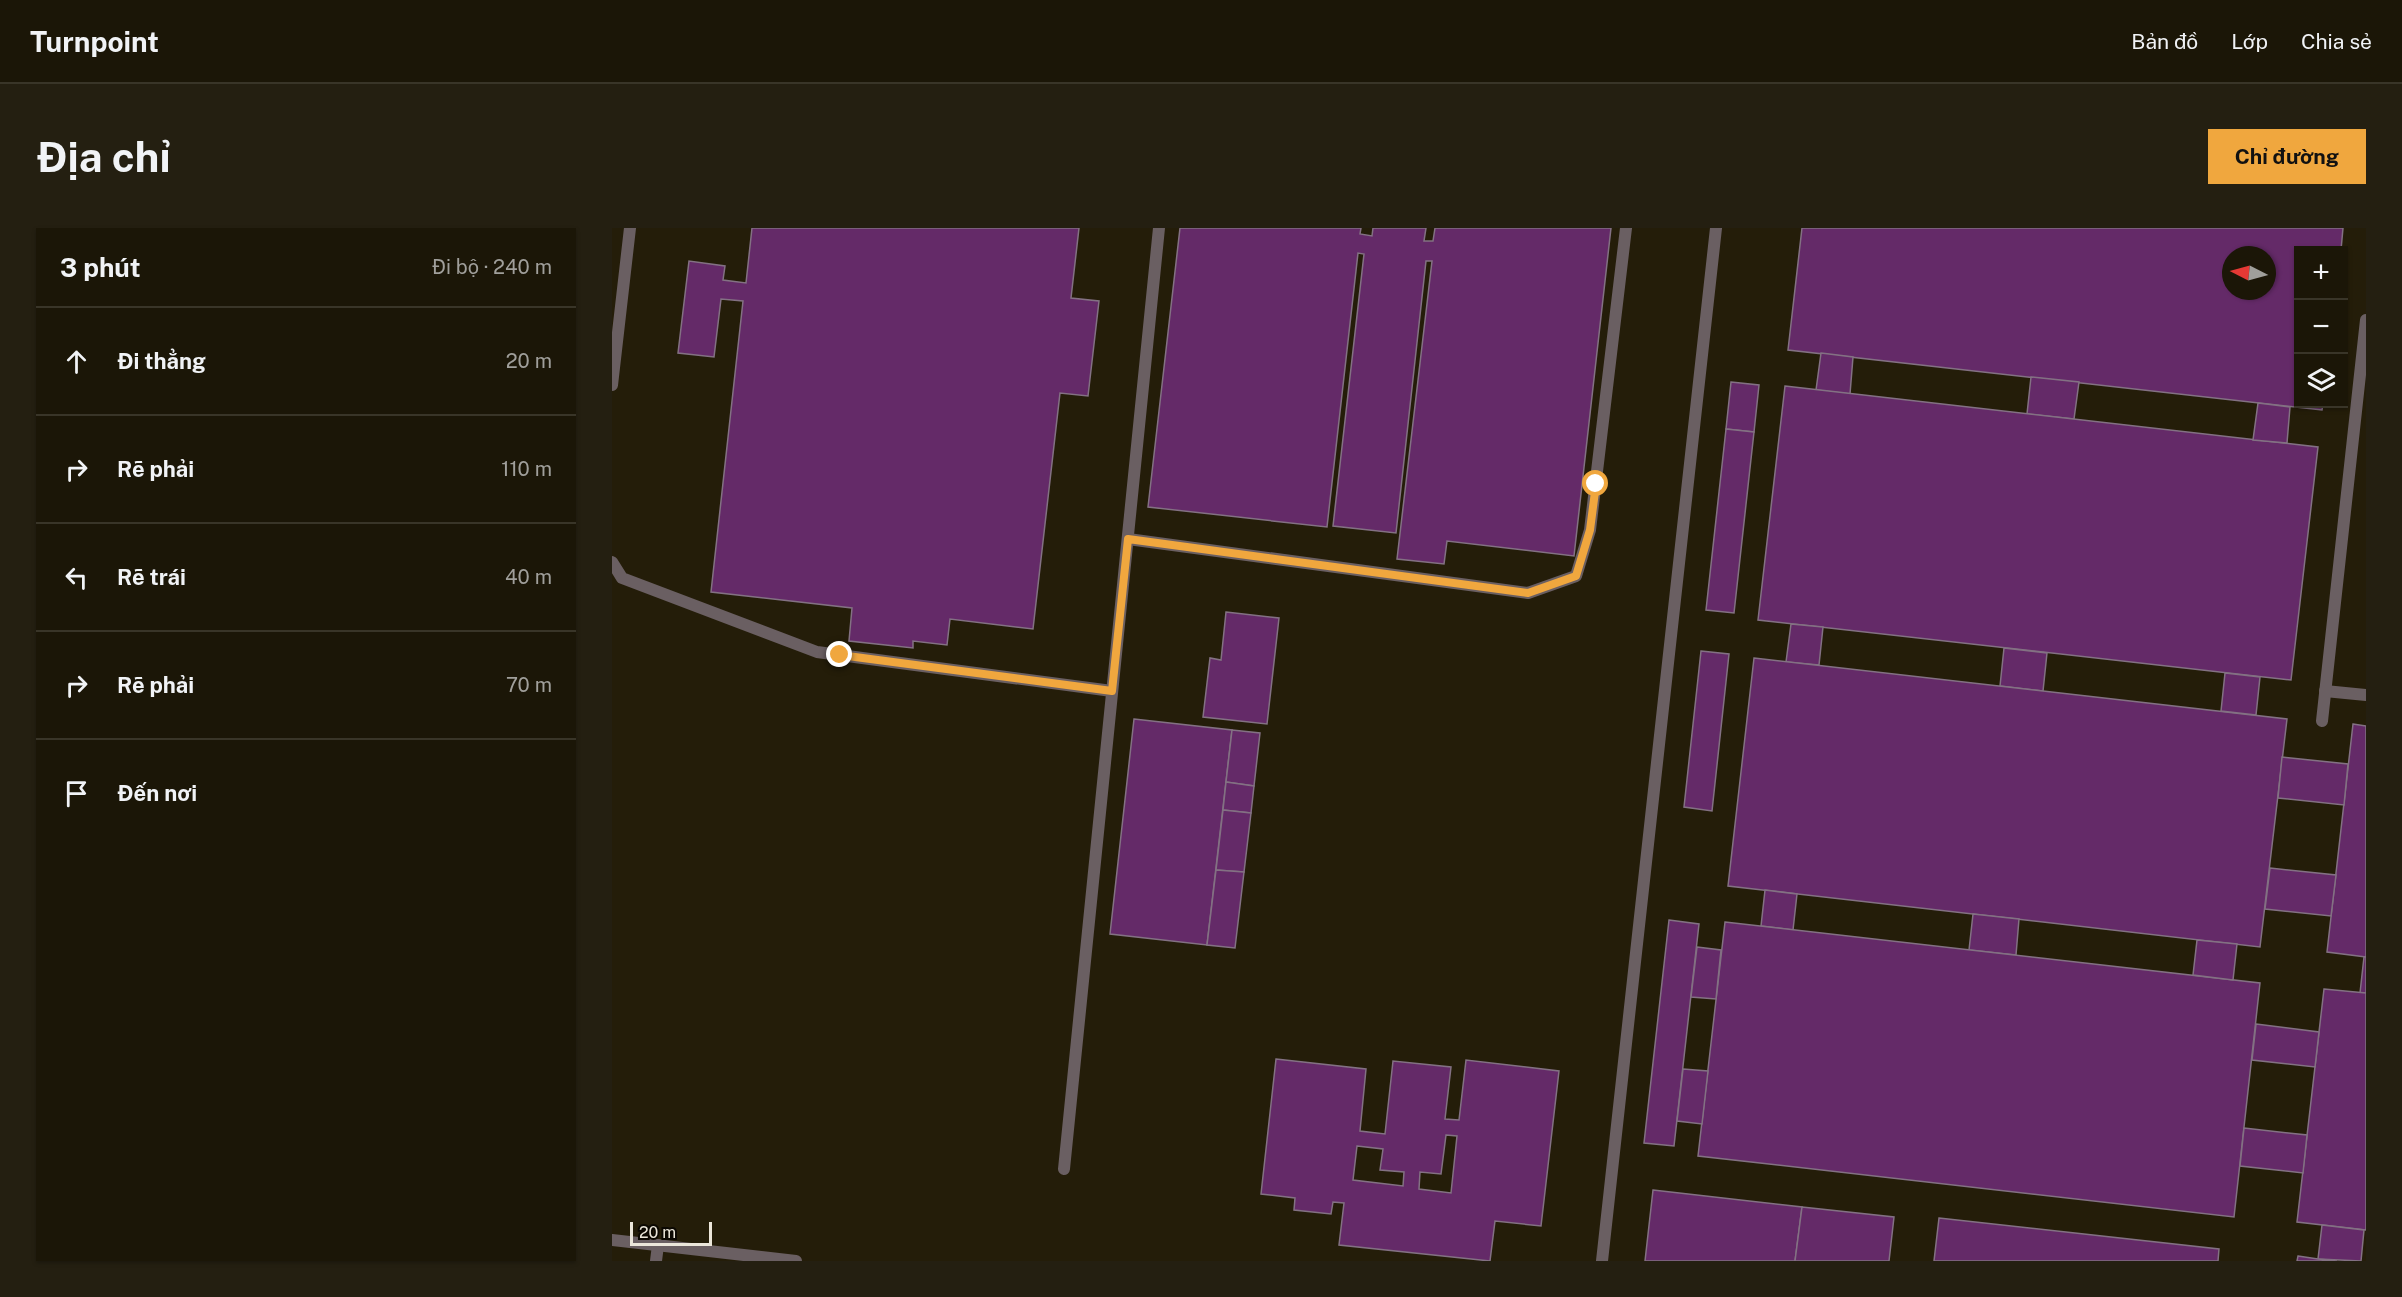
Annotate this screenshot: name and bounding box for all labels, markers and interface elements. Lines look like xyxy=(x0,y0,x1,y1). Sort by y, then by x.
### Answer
text: Turnpoint xyxy=(30,25,159,58)
text: Bản đồ xyxy=(2131,29,2198,54)
text: Lớp xyxy=(2231,29,2268,54)
text: Chia sẻ xyxy=(2301,29,2372,54)
button: Chỉ đường xyxy=(2208,129,2366,184)
text: Địa chỉ xyxy=(36,132,171,181)
north arrow xyxy=(2222,246,2276,300)
map controls xyxy=(2294,246,2348,408)
button: + xyxy=(2294,246,2348,300)
text: 3 phút xyxy=(60,252,141,283)
text: Đi bộ · 240 m xyxy=(432,255,552,279)
button: − xyxy=(2294,300,2348,354)
icon: ahead xyxy=(60,345,93,378)
text: Đi thẳng xyxy=(117,348,206,374)
text: 20 m xyxy=(506,349,552,373)
button: layers xyxy=(2294,354,2348,408)
icon: right xyxy=(60,453,93,486)
text: Rẽ phải xyxy=(117,456,194,482)
text: 110 m xyxy=(501,457,552,481)
route start xyxy=(1582,470,1608,496)
icon: left xyxy=(60,561,93,594)
text: Rẽ trái xyxy=(117,564,186,590)
text: 40 m xyxy=(505,565,552,589)
route end xyxy=(826,641,852,667)
icon: right xyxy=(60,669,93,702)
text: Rẽ phải xyxy=(117,672,194,698)
text: 70 m xyxy=(506,673,552,697)
icon: arrive xyxy=(60,777,93,810)
text: Đến nơi xyxy=(117,780,197,806)
scale bar xyxy=(630,1219,712,1246)
text: 20 m xyxy=(639,1223,676,1242)

